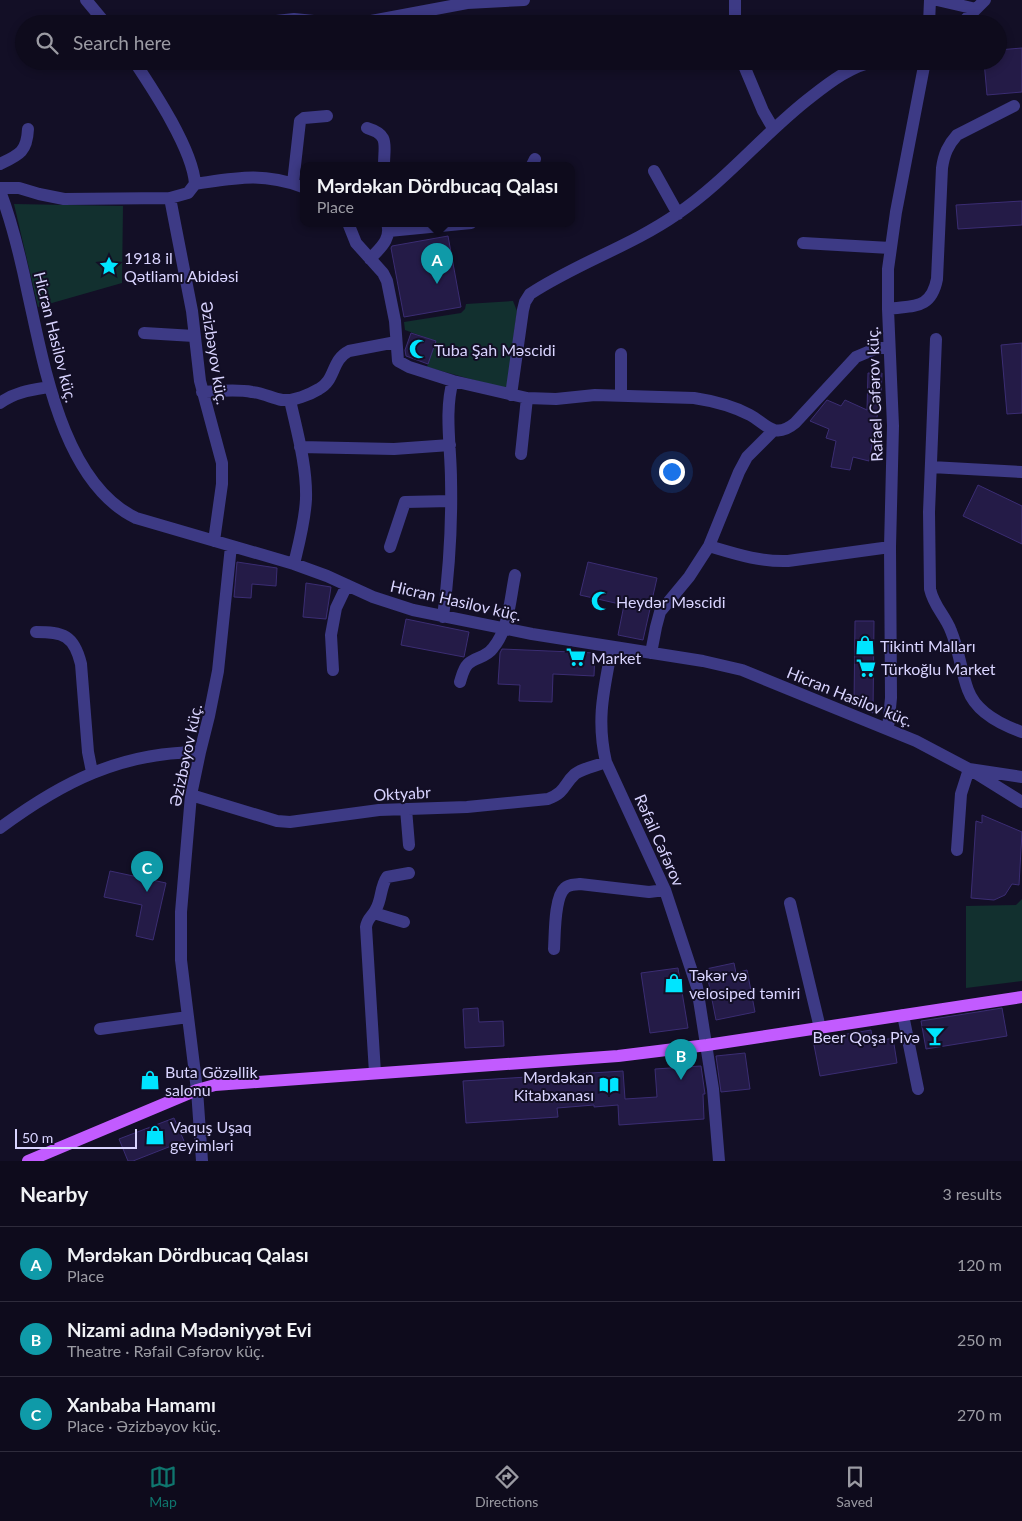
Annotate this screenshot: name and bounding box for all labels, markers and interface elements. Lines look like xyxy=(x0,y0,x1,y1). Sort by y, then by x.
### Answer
search box xyxy=(15,15,1007,70)
icon: search xyxy=(33,29,61,57)
text: Search here xyxy=(73,31,171,54)
popup xyxy=(300,162,575,227)
text: Mərdəkan Dördbucaq Qalası xyxy=(317,174,558,197)
text: Place xyxy=(317,197,354,216)
pin: A xyxy=(421,243,453,284)
place label: 1918 il Qətliamı Abidəsi xyxy=(124,248,239,285)
place icon: 1918 il Qətliamı Abidəsi xyxy=(98,255,120,277)
street label: Hicran Hasilov küç. xyxy=(31,270,81,404)
street label: Əzizbəyov küç. xyxy=(197,300,233,406)
street label: Rafael Cəfərov küç. xyxy=(862,326,886,462)
mosque icon: Tuba Şah Məscidi xyxy=(408,338,430,360)
place label: Tuba Şah Məscidi xyxy=(434,340,556,359)
your location xyxy=(659,459,685,485)
street label: Hicran Hasilov küç. xyxy=(389,576,523,624)
mosque icon: Heydər Məscidi xyxy=(590,590,612,612)
place label: Heydər Məscidi xyxy=(616,592,726,611)
shop icon: Tikinti Malları xyxy=(854,634,876,656)
place label: Tikinti Malları xyxy=(880,636,976,655)
supermarket icon: Market xyxy=(565,646,587,668)
place label: Market xyxy=(591,648,641,667)
supermarket icon: Türkoğlu Market xyxy=(855,657,877,679)
place label: Türkoğlu Market xyxy=(881,659,996,678)
street label: Hicran Hasilov küç. xyxy=(784,662,916,730)
street label: Əzizbəyov küç. xyxy=(165,702,205,808)
street label: Oktyabr xyxy=(373,782,431,804)
street label: Rəfail Cəfərov xyxy=(631,791,689,890)
pin: C xyxy=(131,851,163,892)
place label: Təkər və velosiped təmiri xyxy=(689,965,800,1002)
shop icon: Təkər və velosiped təmiri xyxy=(663,972,685,994)
bar icon: Beer Qoşa Pivə xyxy=(924,1025,946,1047)
place label: Beer Qoşa Pivə xyxy=(813,1027,920,1046)
pin: B xyxy=(665,1039,697,1080)
place label: Buta Gözəllik salonu xyxy=(165,1062,258,1099)
place label: Mərdəkan Kitabxanası xyxy=(514,1067,594,1104)
shop icon: Buta Gözəllik salonu xyxy=(139,1069,161,1091)
library icon: Mərdəkan Kitabxanası xyxy=(598,1074,620,1096)
place label: Vaquş Uşaq geyimləri xyxy=(170,1117,252,1154)
shop icon: Vaquş Uşaq geyimləri xyxy=(144,1124,166,1146)
scale bar xyxy=(15,1126,138,1149)
text: 50 m xyxy=(22,1129,53,1146)
text: Nearby xyxy=(20,1181,88,1206)
text: 3 results xyxy=(942,1184,1002,1203)
text: Mərdəkan Dördbucaq Qalası xyxy=(67,1243,309,1266)
text: A xyxy=(30,1255,42,1274)
text: 120 m xyxy=(957,1255,1002,1274)
text: Place xyxy=(67,1266,104,1285)
text: Nizami adına Mədəniyyət Evi xyxy=(67,1318,312,1341)
text: B xyxy=(31,1330,41,1349)
text: 250 m xyxy=(957,1330,1002,1349)
text: Theatre · Rəfail Cəfərov küç. xyxy=(67,1341,265,1360)
text: Xanbaba Hamamı xyxy=(67,1393,216,1416)
text: C xyxy=(31,1405,41,1424)
text: 270 m xyxy=(957,1405,1002,1424)
text: Place · Əzizbəyov küç. xyxy=(67,1416,221,1435)
tab: Map xyxy=(149,1463,177,1510)
tab: Directions xyxy=(475,1463,538,1510)
tab: Saved xyxy=(836,1463,873,1510)

